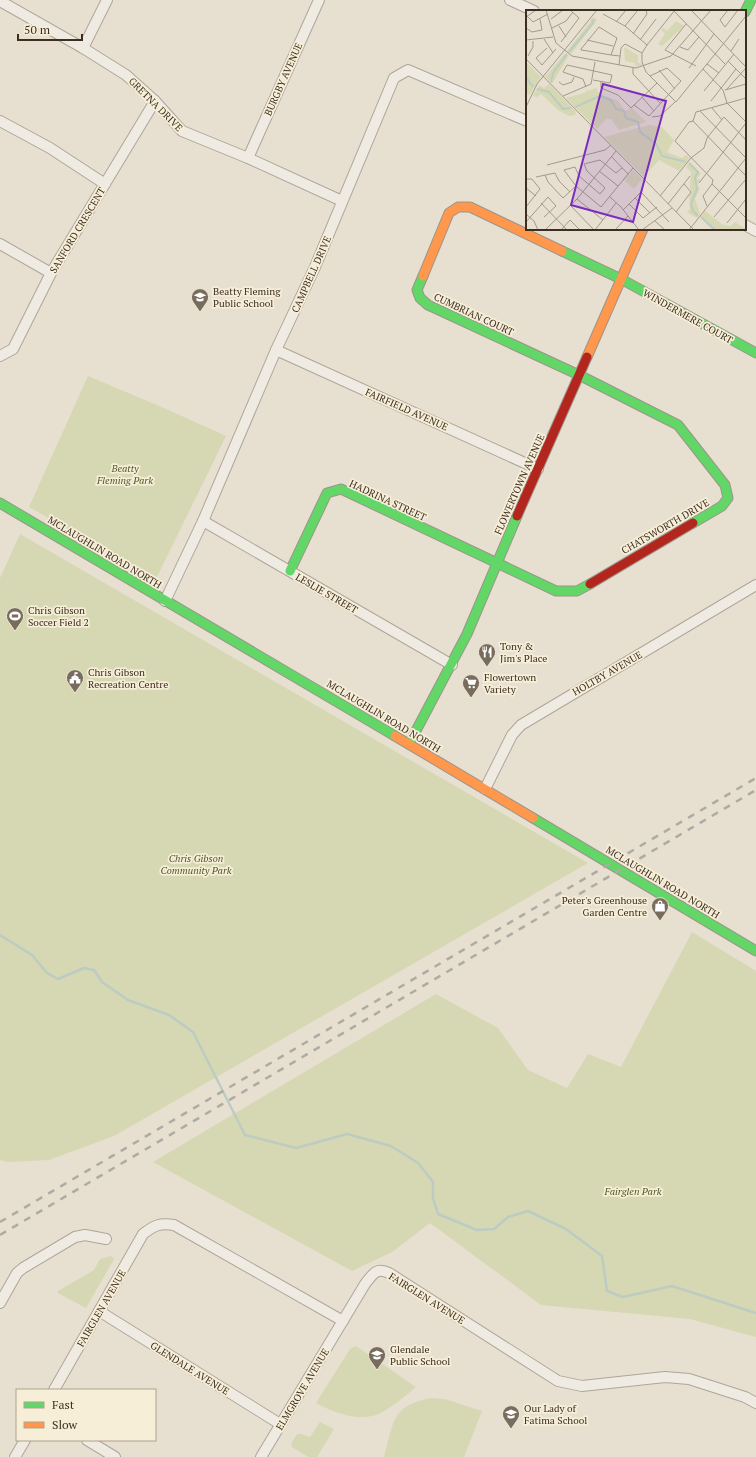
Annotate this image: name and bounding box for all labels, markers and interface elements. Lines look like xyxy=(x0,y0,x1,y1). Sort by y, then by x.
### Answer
inset map xyxy=(526,10,746,230)
scale bar xyxy=(18,16,82,42)
text: 50 m xyxy=(24,22,51,37)
street label: BURGBY AVENUE xyxy=(261,40,306,118)
street label: GRETNA DRIVE xyxy=(126,75,186,134)
street label: SANFORD CRESCENT xyxy=(47,185,108,276)
street label: CAMPBELL DRIVE xyxy=(289,234,334,315)
place label: Beatty Fleming Public School xyxy=(213,285,281,310)
street label: WINDERMERE COURT xyxy=(640,286,735,347)
school or university icon: Beatty Fleming Public School xyxy=(190,287,210,312)
street label: CUMBRIAN COURT xyxy=(432,290,516,339)
street label: FAIRFIELD AVENUE xyxy=(363,385,450,434)
street label: FLOWERTOWN AVENUE xyxy=(491,432,548,537)
park label: Beatty Fleming Park xyxy=(96,462,153,487)
street label: HADRINA STREET xyxy=(347,477,428,524)
street label: CHATSWORTH DRIVE xyxy=(619,496,712,557)
street label: MCLAUGHLIN ROAD NORTH xyxy=(46,513,164,592)
street label: LESLIE STREET xyxy=(293,570,360,616)
place label: Chris Gibson Soccer Field 2 xyxy=(28,604,89,629)
sports icon: Chris Gibson Soccer Field 2 xyxy=(5,606,25,631)
place label: Tony & Jim's Place xyxy=(500,640,547,665)
restaurant icon: Tony & Jim's Place xyxy=(477,642,497,667)
street label: HOLTBY AVENUE xyxy=(570,648,645,699)
place label: Chris Gibson Recreation Centre xyxy=(88,666,168,691)
public building icon: Chris Gibson Recreation Centre xyxy=(65,668,85,693)
place label: Flowertown Variety xyxy=(484,671,536,696)
supermarket icon: Flowertown Variety xyxy=(461,673,481,698)
street label: MCLAUGHLIN ROAD NORTH xyxy=(325,677,443,756)
street label: MCLAUGHLIN ROAD NORTH xyxy=(604,843,722,922)
park label: Chris Gibson Community Park xyxy=(160,852,232,877)
place label: Peter's Greenhouse Garden Centre xyxy=(562,894,647,919)
shop icon: Peter's Greenhouse Garden Centre xyxy=(650,896,670,921)
park label: Fairglen Park xyxy=(603,1185,662,1198)
street label: FAIRGLEN AVENUE xyxy=(74,1267,129,1349)
street label: FAIRGLEN AVENUE xyxy=(386,1270,467,1327)
street label: GLENDALE AVENUE xyxy=(148,1339,232,1398)
place label: Glendale Public School xyxy=(390,1343,450,1368)
school or university icon: Glendale Public School xyxy=(367,1345,387,1370)
street label: ELMGROVE AVENUE xyxy=(273,1346,332,1433)
legend xyxy=(16,1389,156,1441)
text: Fast xyxy=(52,1397,75,1412)
place label: Our Lady of Fatima School xyxy=(524,1402,587,1427)
school or university icon: Our Lady of Fatima School xyxy=(501,1404,521,1429)
text: Slow xyxy=(52,1417,78,1432)

